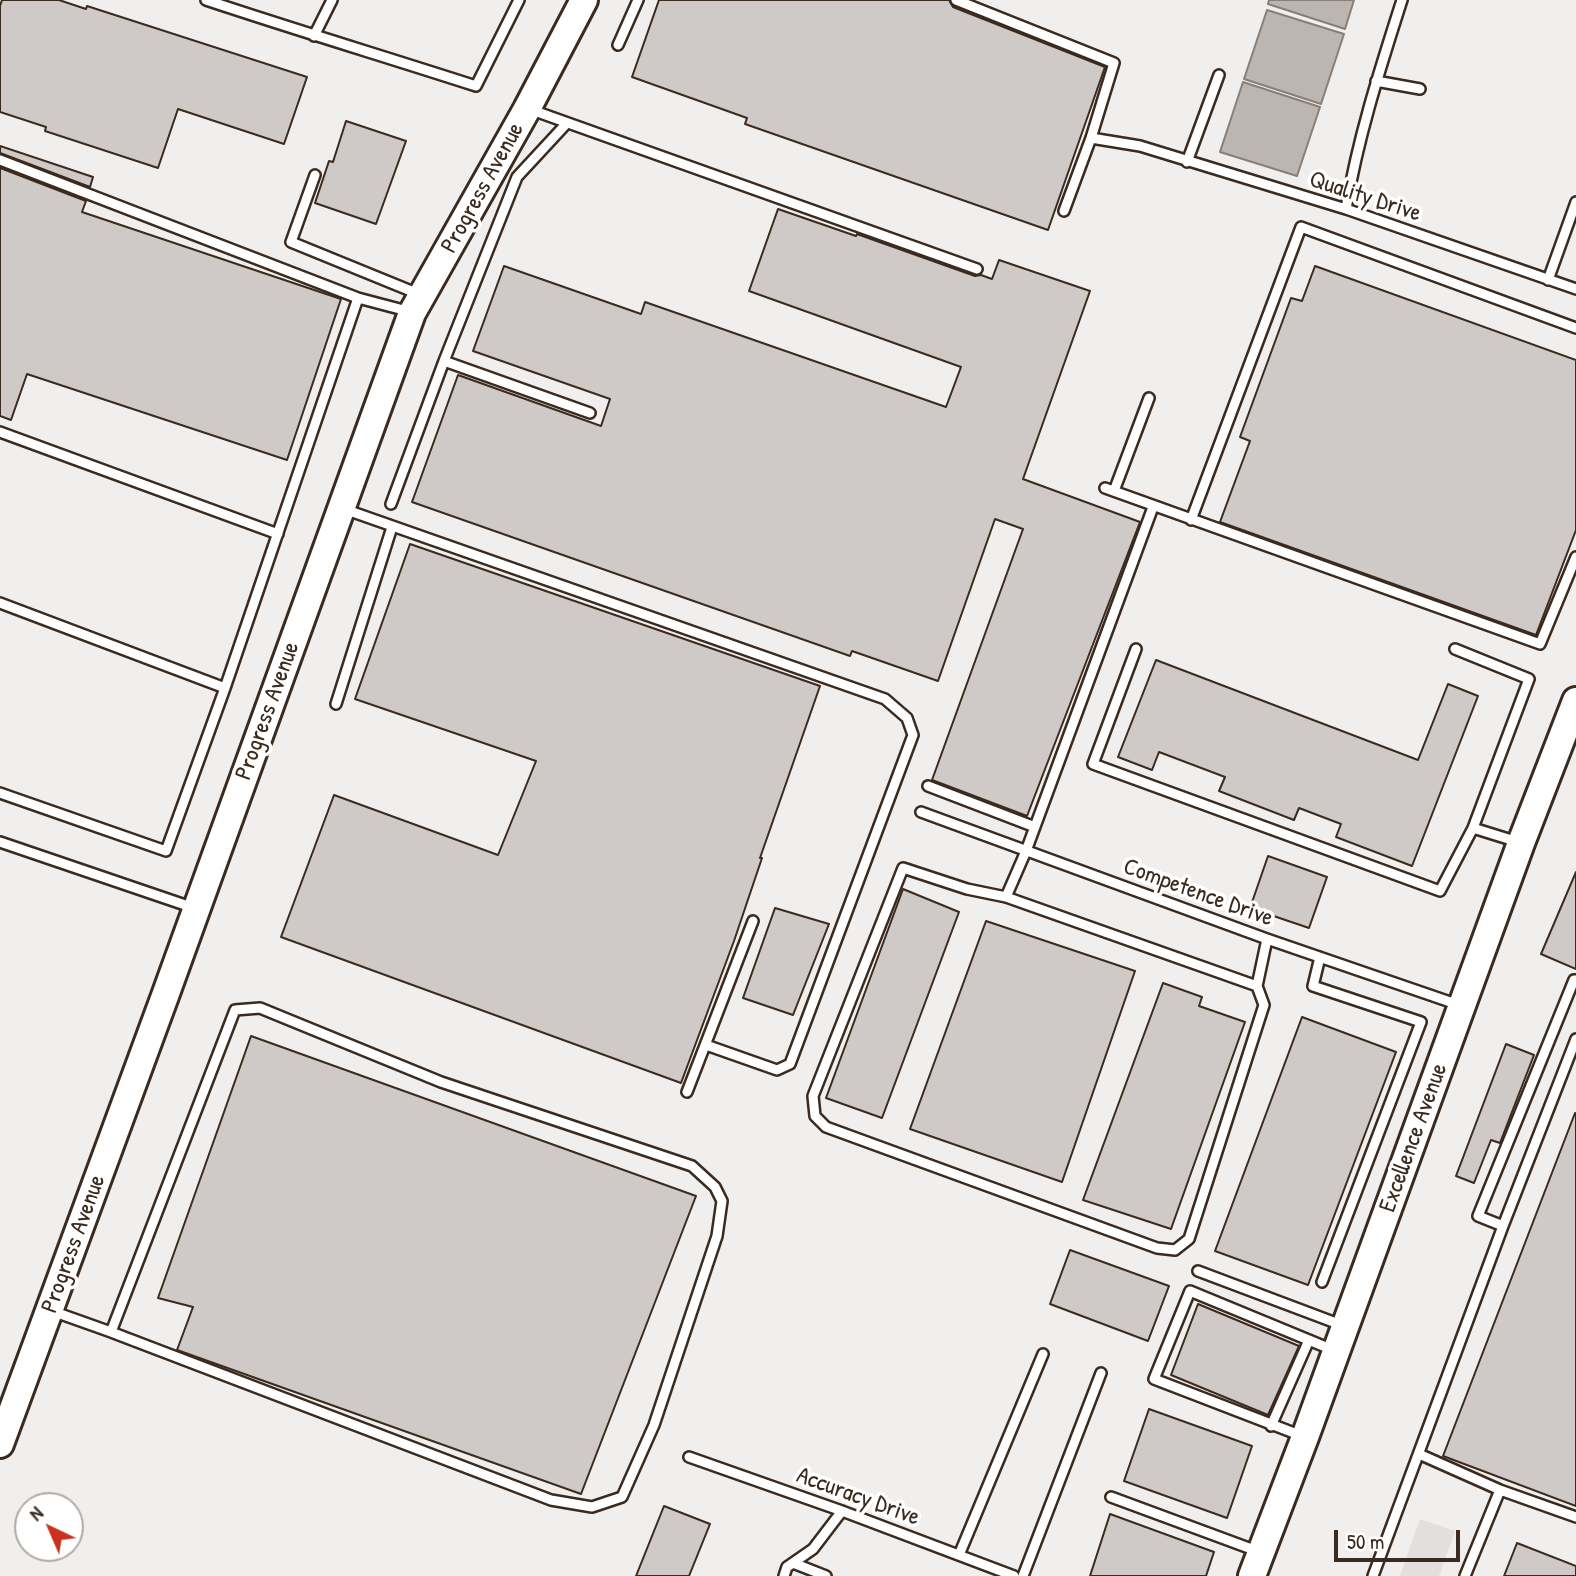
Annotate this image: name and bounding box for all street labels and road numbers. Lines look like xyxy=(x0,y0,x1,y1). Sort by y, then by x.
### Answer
street label: Progress Avenue xyxy=(435,118,531,258)
street label: Quality Drive xyxy=(1306,165,1424,229)
street label: Progress Avenue xyxy=(230,638,306,784)
street label: Competence Drive xyxy=(1119,853,1277,933)
street label: Excellence Avenue xyxy=(1374,1060,1454,1216)
street label: Progress Avenue xyxy=(36,1171,112,1317)
street label: Accuracy Drive xyxy=(793,1461,923,1533)

